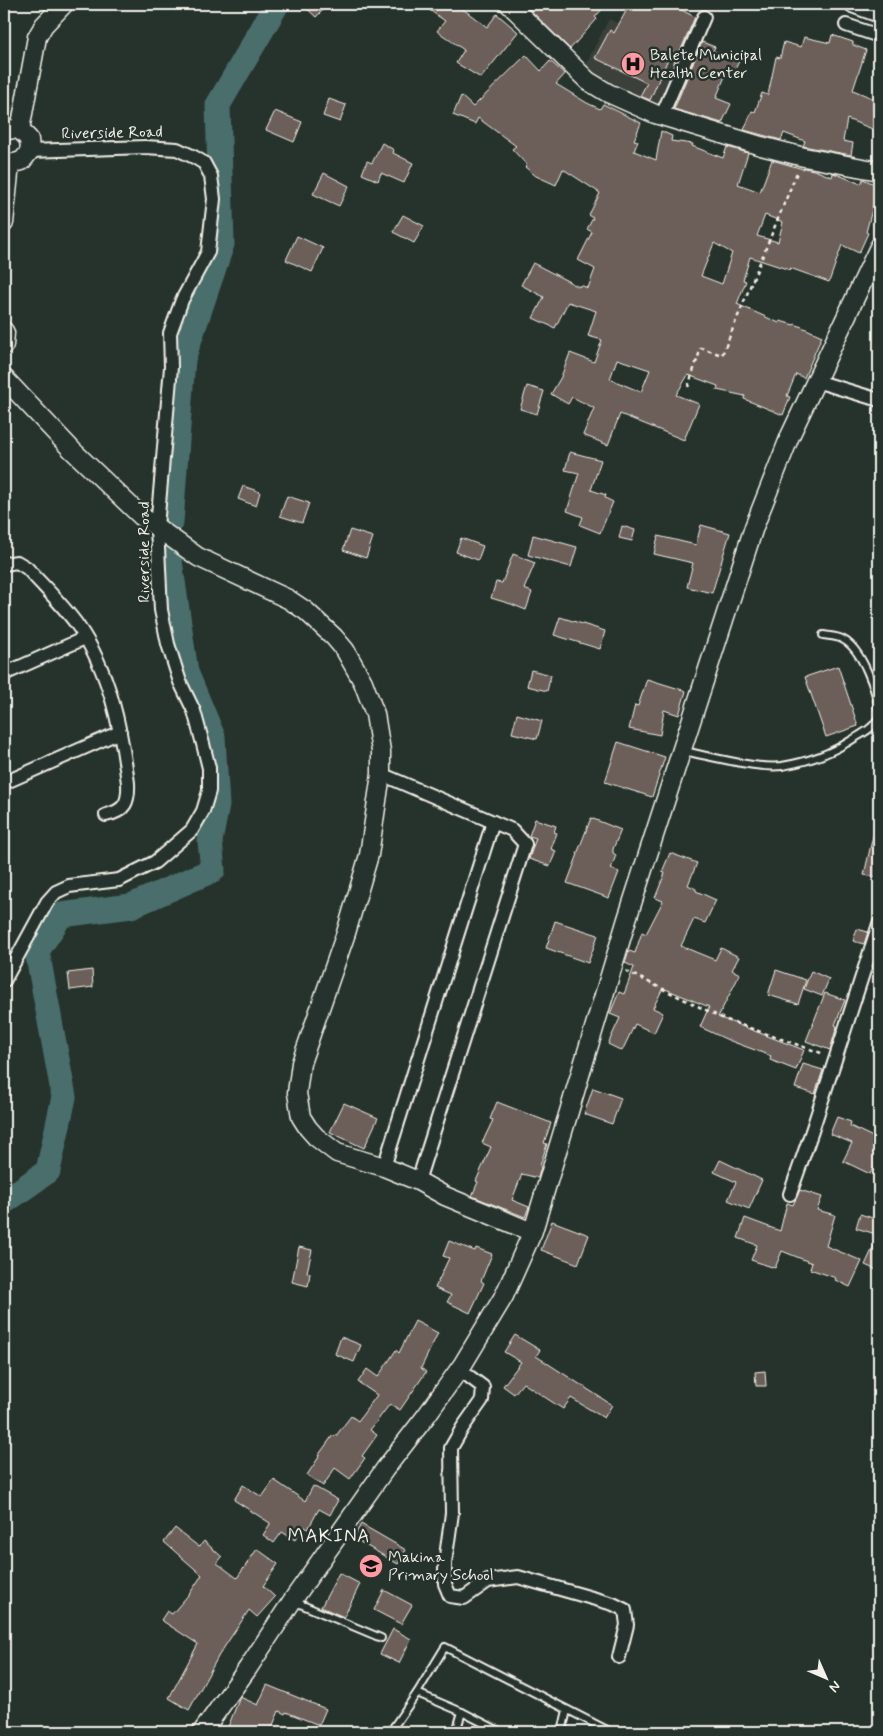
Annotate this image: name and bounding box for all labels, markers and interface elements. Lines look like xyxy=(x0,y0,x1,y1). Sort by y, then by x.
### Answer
place label: Balete Municipal Health Center xyxy=(650,45,762,84)
hospital icon: Balete Municipal Health Center xyxy=(620,51,646,77)
street label: Riverside Road xyxy=(61,122,163,144)
street label: Riverside Road xyxy=(134,501,155,603)
district label: MAKINA xyxy=(287,1524,371,1549)
place label: Makina Primary School xyxy=(388,1547,494,1586)
school or university icon: Makina Primary School xyxy=(358,1553,384,1579)
north arrow xyxy=(800,1654,850,1704)
text: N xyxy=(825,1677,844,1696)

